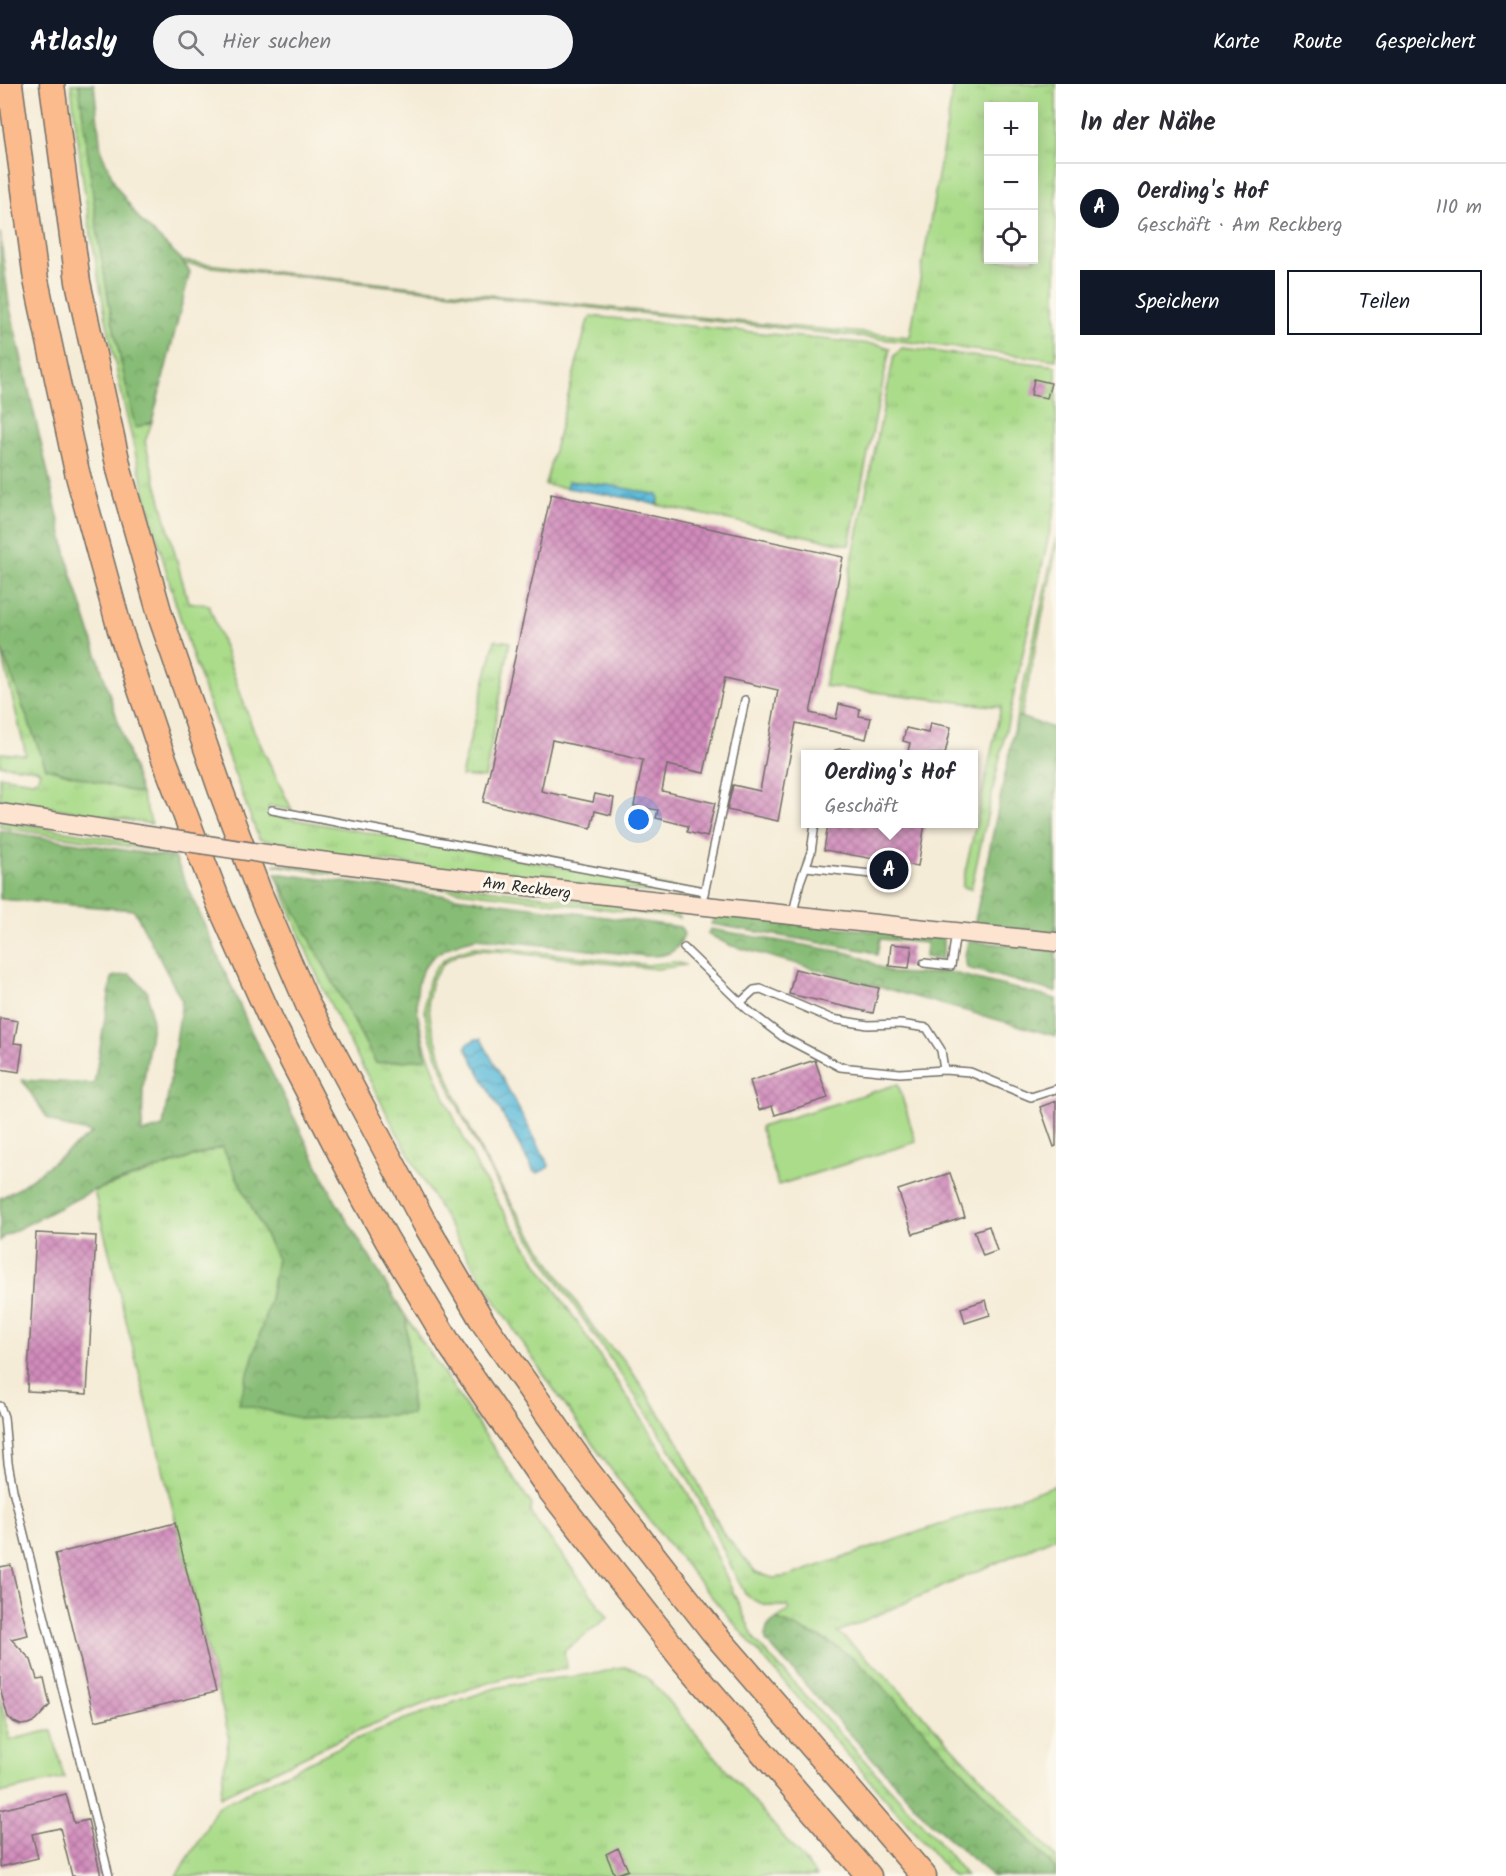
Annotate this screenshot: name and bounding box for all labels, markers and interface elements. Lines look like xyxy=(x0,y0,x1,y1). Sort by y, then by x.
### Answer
search box xyxy=(153,15,573,69)
text: Atlasly xyxy=(30,20,117,65)
text: Hier suchen xyxy=(222,25,331,60)
icon: search xyxy=(174,26,207,59)
text: Karte xyxy=(1213,26,1260,59)
text: Route xyxy=(1293,26,1342,59)
text: Gespeichert xyxy=(1375,26,1476,59)
map controls xyxy=(984,102,1038,264)
button: + xyxy=(984,102,1038,156)
text: In der Nähe xyxy=(1080,102,1216,144)
button: − xyxy=(984,156,1038,210)
text: Oerding's Hof xyxy=(1137,175,1267,210)
text: A xyxy=(1093,192,1106,224)
text: 110 m xyxy=(1436,192,1482,224)
button: locate xyxy=(984,210,1038,264)
text: Geschäft · Am Reckberg xyxy=(1137,210,1343,242)
button: Speichern xyxy=(1080,270,1275,335)
button: Teilen xyxy=(1287,270,1482,335)
popup xyxy=(801,750,978,828)
text: Oerding's Hof xyxy=(824,756,955,791)
text: Geschäft xyxy=(824,791,898,823)
your location xyxy=(624,805,653,834)
pin: A xyxy=(870,848,908,892)
street label: Am Reckberg xyxy=(481,871,572,906)

